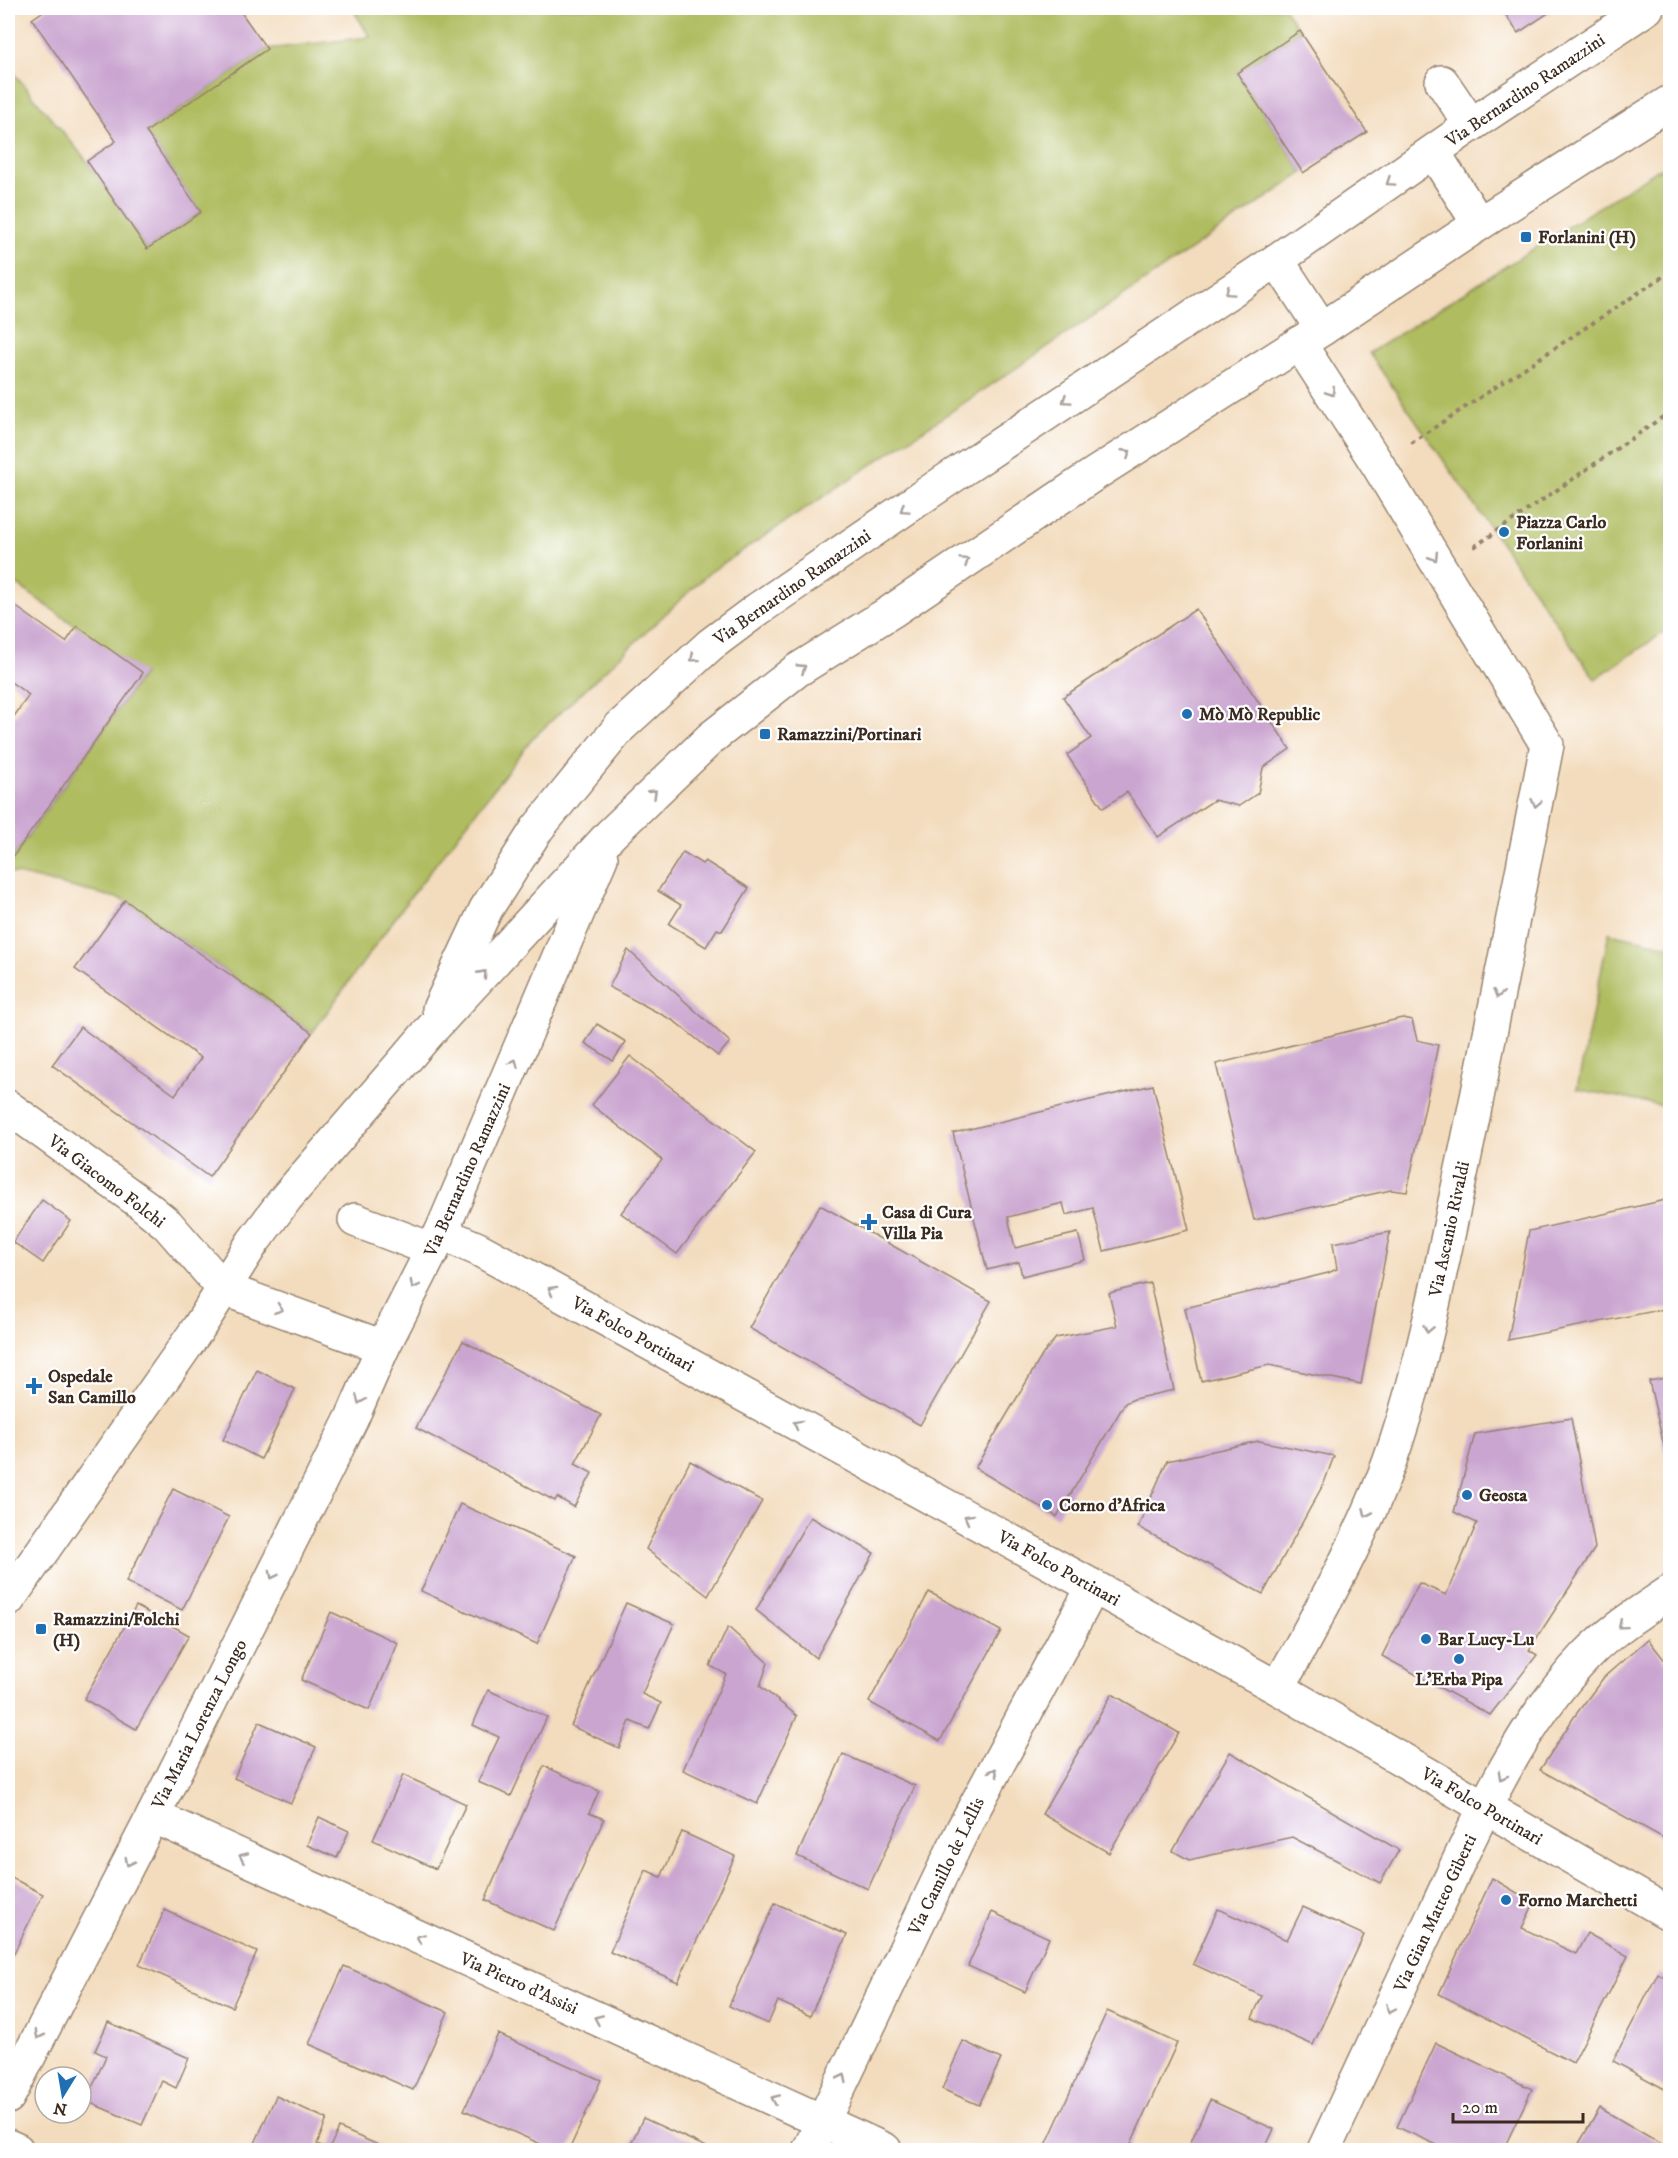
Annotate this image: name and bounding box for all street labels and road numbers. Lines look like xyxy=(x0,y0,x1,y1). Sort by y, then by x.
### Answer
street label: Via Bernardino Ramazzini xyxy=(1441,29,1609,153)
street label: Via Bernardino Ramazzini xyxy=(709,525,876,651)
street label: Via Bernardino Ramazzini xyxy=(419,1080,516,1261)
street label: Via Giacomo Folchi xyxy=(43,1130,169,1233)
street label: Via Ascanio Rivaldi xyxy=(1425,1159,1475,1300)
street label: Via Folco Portinari xyxy=(567,1292,698,1378)
street label: Via Folco Portinari xyxy=(993,1526,1124,1612)
street label: Via Maria Lorenza Longo xyxy=(147,1636,252,1814)
street label: Via Folco Portinari xyxy=(1416,1763,1546,1851)
street label: Via Camillo de Lellis xyxy=(904,1794,990,1940)
street label: Via Gian Matteo Giberti xyxy=(1389,1831,1482,1997)
street label: Via Pietro d'Assisi xyxy=(455,1948,581,2020)

